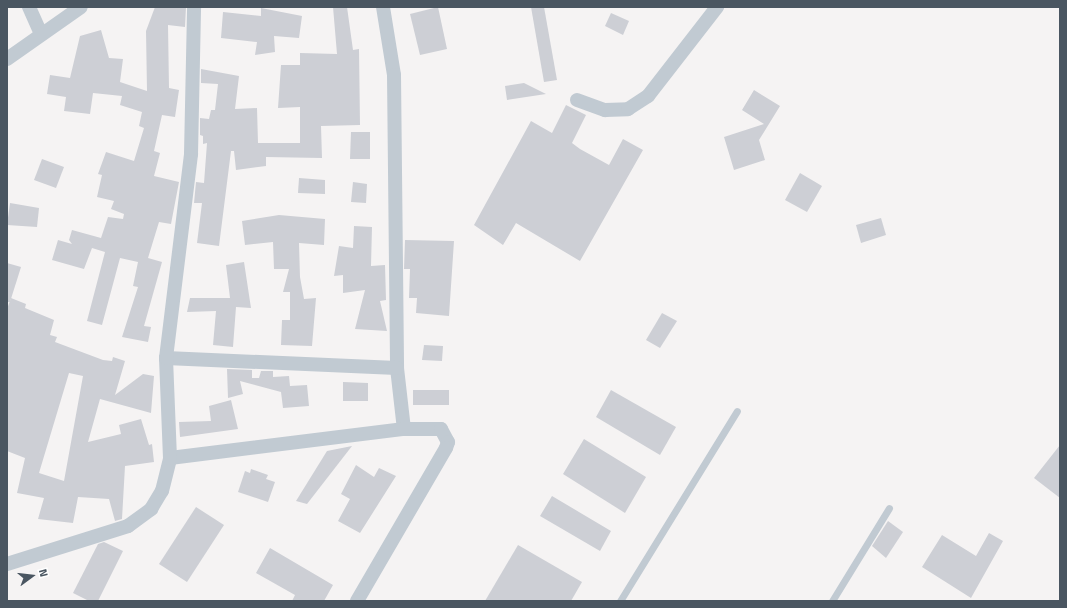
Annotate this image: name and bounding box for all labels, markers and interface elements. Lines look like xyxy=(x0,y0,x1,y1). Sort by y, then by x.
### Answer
north arrow xyxy=(12,556,52,596)
text: N xyxy=(35,567,52,579)

